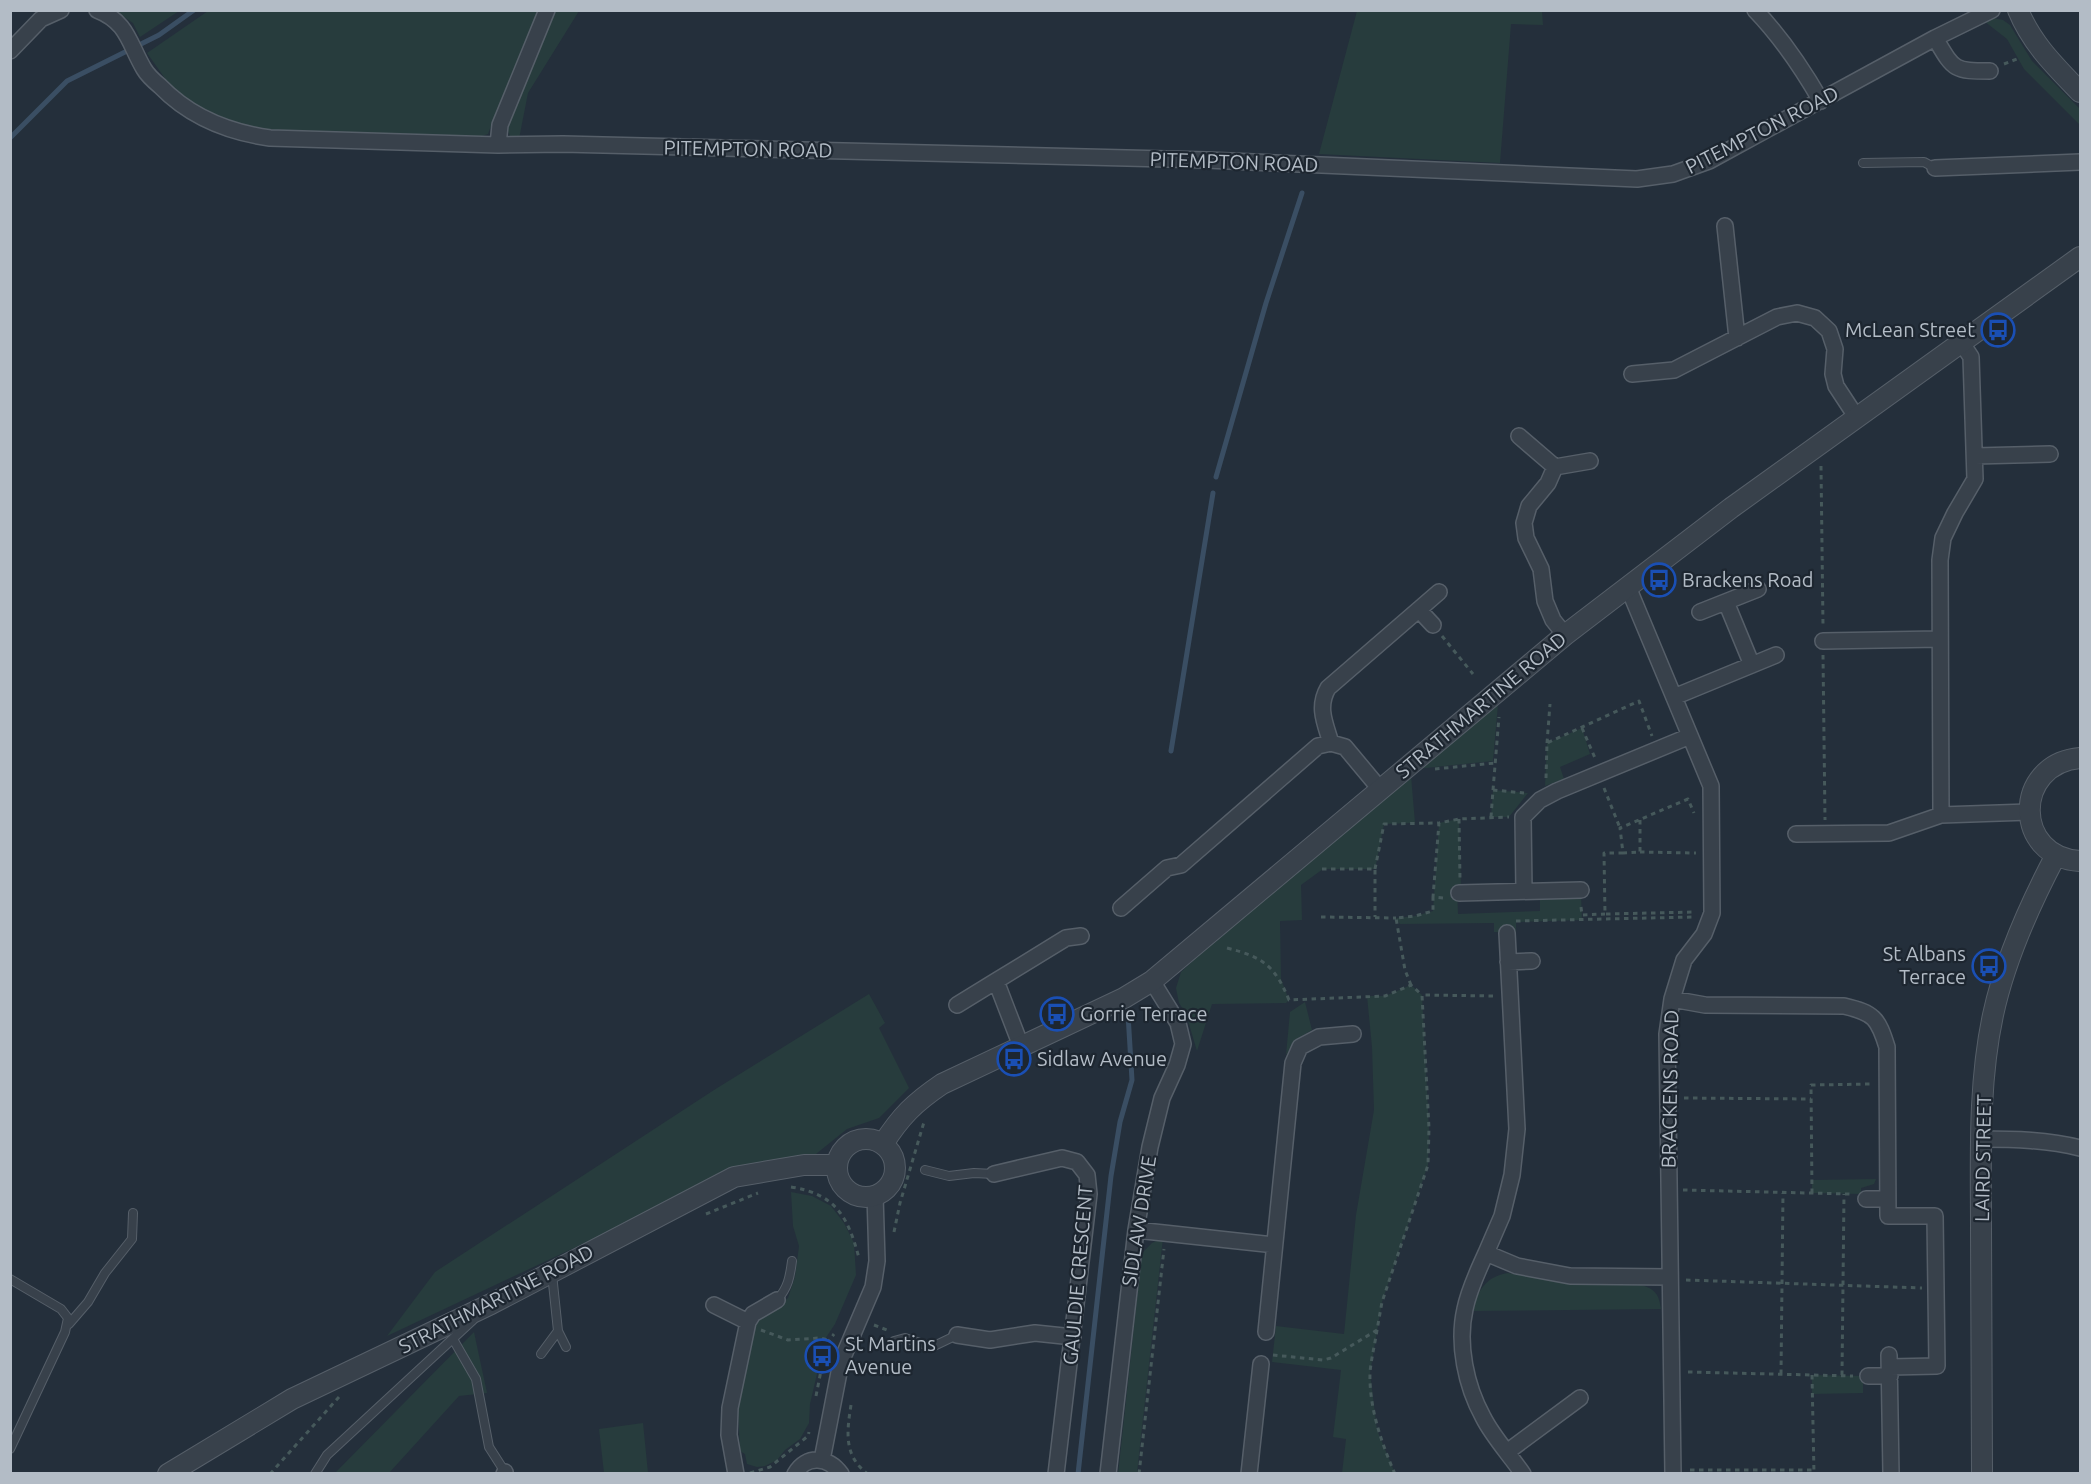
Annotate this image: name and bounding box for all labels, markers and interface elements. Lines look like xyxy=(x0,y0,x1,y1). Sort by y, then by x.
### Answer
street label: PITEMPTON ROAD xyxy=(1681,81,1842,178)
street label: PITEMPTON ROAD xyxy=(663,136,833,161)
street label: PITEMPTON ROAD xyxy=(1149,147,1319,176)
bus stop icon: McLean Street xyxy=(1980,312,2016,348)
place label: McLean Street xyxy=(1845,318,1975,341)
bus stop icon: Brackens Road xyxy=(1641,562,1677,598)
place label: Brackens Road xyxy=(1682,568,1813,591)
street label: STRATHMARTINE ROAD xyxy=(1391,627,1571,783)
place label: St Albans Terrace xyxy=(1883,942,1966,988)
bus stop icon: St Albans Terrace xyxy=(1971,948,2007,984)
bus stop icon: Gorrie Terrace xyxy=(1039,996,1075,1032)
place label: Gorrie Terrace xyxy=(1080,1002,1208,1025)
street label: BRACKENS ROAD xyxy=(1657,1010,1682,1168)
bus stop icon: Sidlaw Avenue xyxy=(996,1041,1032,1077)
place label: Sidlaw Avenue xyxy=(1037,1047,1167,1070)
street label: LAIRD STREET xyxy=(1970,1094,1995,1222)
street label: SIDLAW DRIVE xyxy=(1117,1154,1160,1288)
street label: GAULDIE CRESCENT xyxy=(1058,1184,1097,1366)
street label: STRATHMARTINE ROAD xyxy=(394,1239,597,1358)
place label: St Martins Avenue xyxy=(845,1332,936,1378)
bus stop icon: St Martins Avenue xyxy=(804,1338,840,1374)

